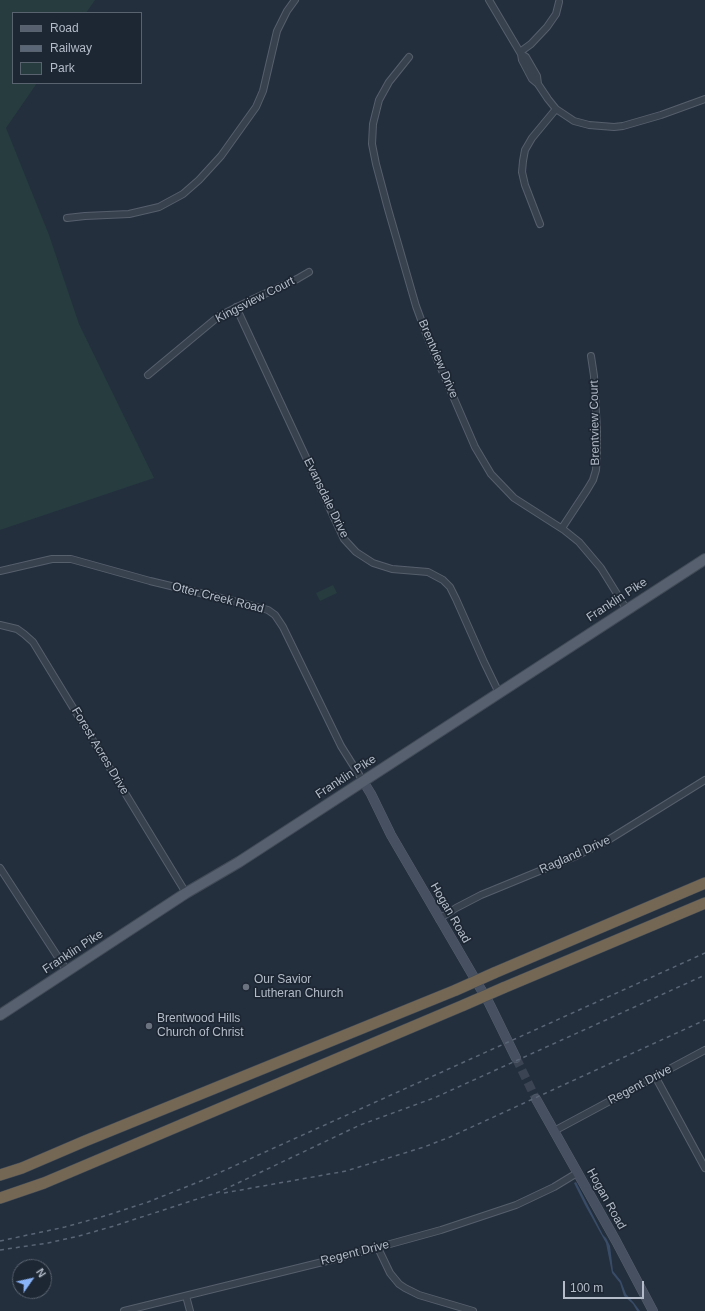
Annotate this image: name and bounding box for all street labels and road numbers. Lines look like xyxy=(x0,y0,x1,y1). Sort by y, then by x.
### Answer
street label: Kingsview Court xyxy=(213,274,297,326)
street label: Brentview Drive xyxy=(415,318,461,400)
street label: Brentview Court xyxy=(587,380,603,466)
street label: Evansdale Drive xyxy=(300,456,352,540)
street label: Franklin Pike xyxy=(584,575,650,625)
street label: Otter Creek Road xyxy=(171,580,265,616)
street label: Forest Acres Drive xyxy=(68,705,132,797)
street label: Franklin Pike xyxy=(313,752,379,802)
street label: Ragland Drive xyxy=(537,833,613,877)
street label: Hogan Road xyxy=(427,880,473,946)
street label: Franklin Pike xyxy=(40,927,106,977)
street label: Regent Drive xyxy=(606,1062,674,1108)
street label: Hogan Road xyxy=(583,1166,629,1232)
street label: Regent Drive xyxy=(319,1238,391,1268)

